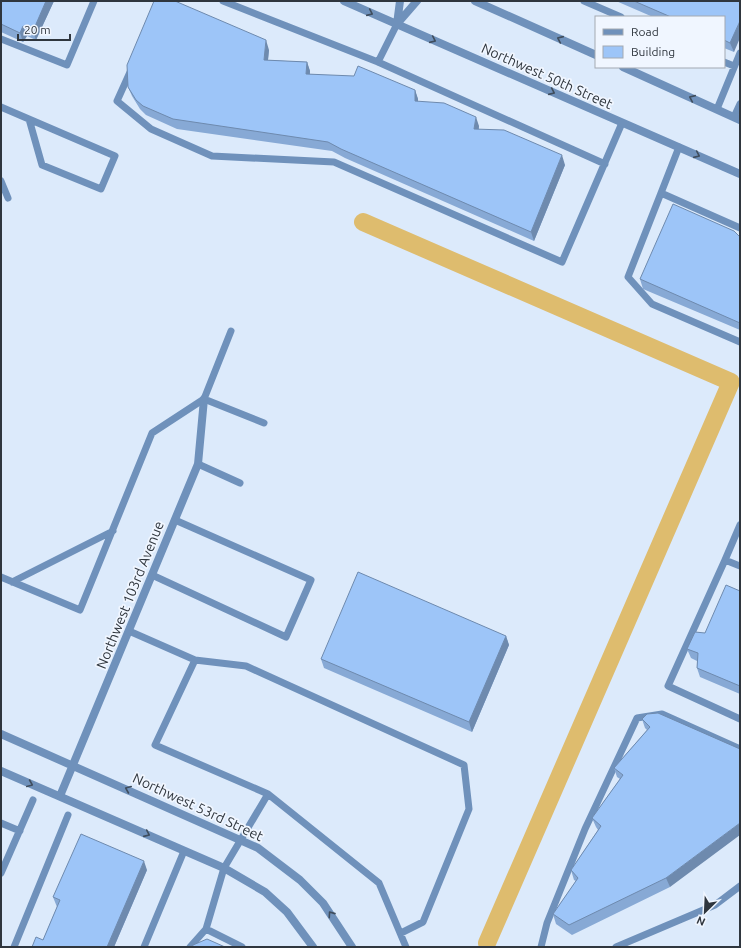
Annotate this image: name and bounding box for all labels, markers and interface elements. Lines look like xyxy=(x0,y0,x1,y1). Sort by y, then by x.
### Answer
one-way arrow xyxy=(367,8,374,16)
scale bar xyxy=(18,16,70,42)
legend xyxy=(595,16,725,68)
text: 20 m xyxy=(24,23,51,36)
text: Road xyxy=(631,25,659,38)
one-way arrow xyxy=(429,35,436,43)
one-way arrow xyxy=(557,36,565,44)
street label: Northwest 50th Street xyxy=(479,40,616,112)
text: Building xyxy=(631,45,675,58)
one-way arrow xyxy=(548,88,555,96)
one-way arrow xyxy=(688,95,696,103)
one-way arrow xyxy=(693,150,700,158)
street label: Northwest 103rd Avenue xyxy=(93,519,167,671)
street label: Northwest 53rd Street xyxy=(130,770,266,844)
one-way arrow xyxy=(27,779,34,787)
one-way arrow xyxy=(124,786,131,794)
one-way arrow xyxy=(143,830,150,838)
north arrow xyxy=(685,892,725,932)
one-way arrow xyxy=(329,912,336,919)
text: N xyxy=(695,914,707,928)

